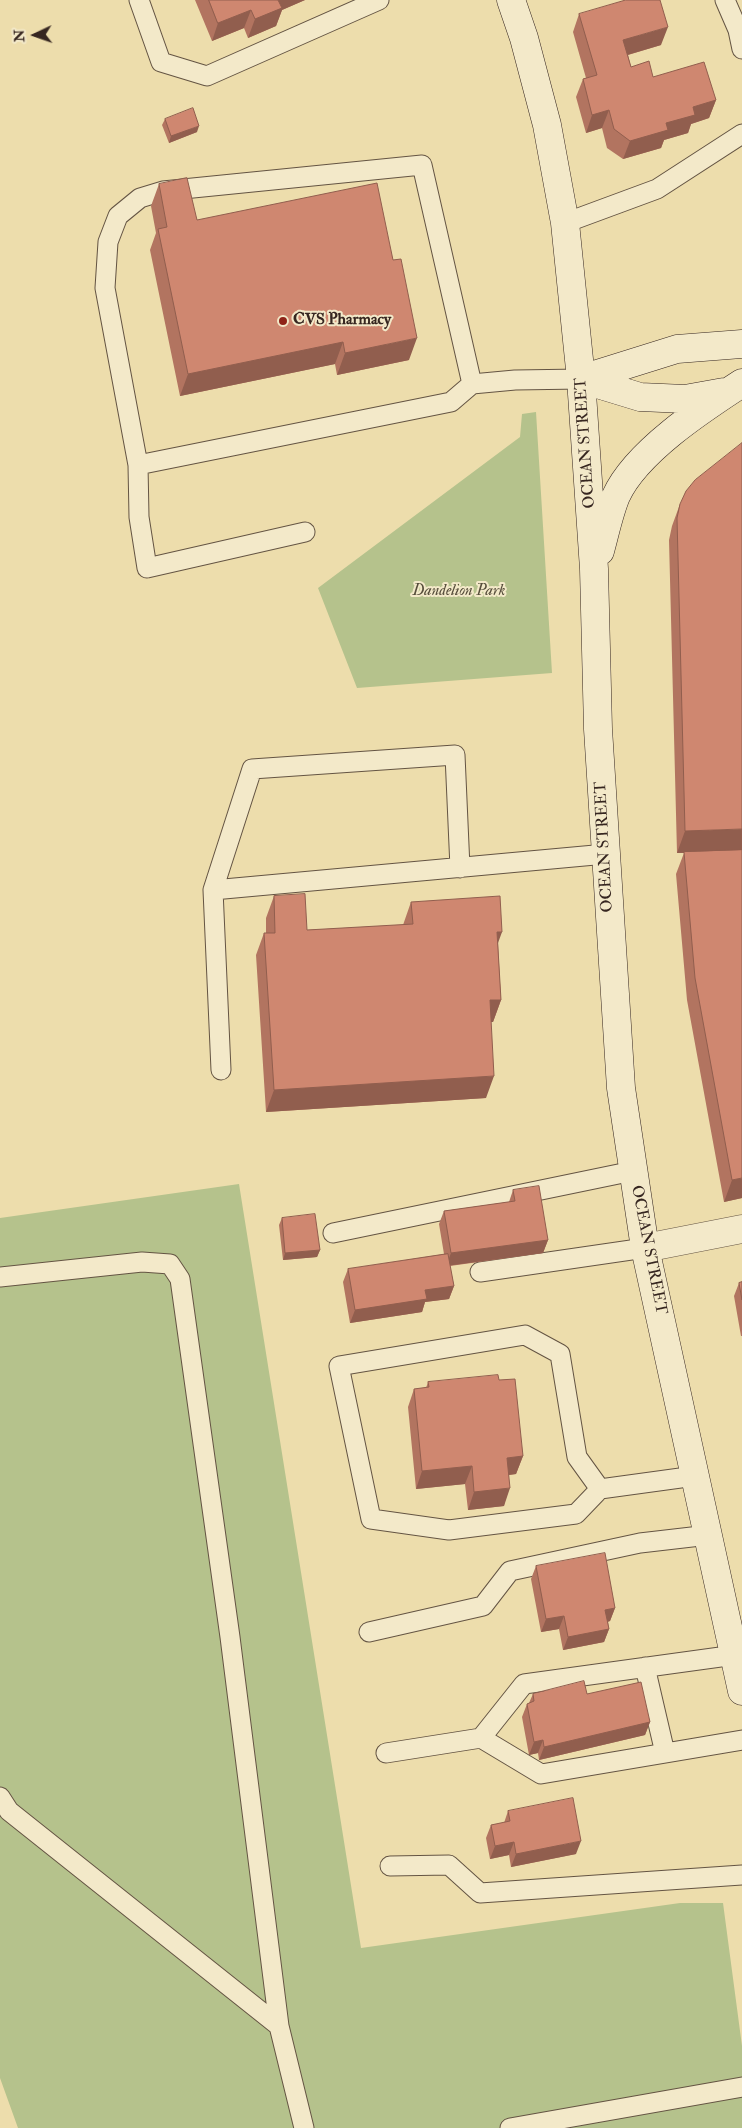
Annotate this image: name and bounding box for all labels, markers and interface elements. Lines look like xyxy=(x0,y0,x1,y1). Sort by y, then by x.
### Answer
north arrow xyxy=(10,10,60,60)
text: N xyxy=(11,29,28,43)
place label: CVS Pharmacy xyxy=(293,311,391,331)
marker: CVS Pharmacy xyxy=(277,315,289,327)
street label: OCEAN STREET xyxy=(572,377,600,509)
park label: Dandelion Park xyxy=(413,582,505,602)
street label: OCEAN STREET xyxy=(592,781,618,913)
street label: OCEAN STREET xyxy=(626,1184,670,1316)

